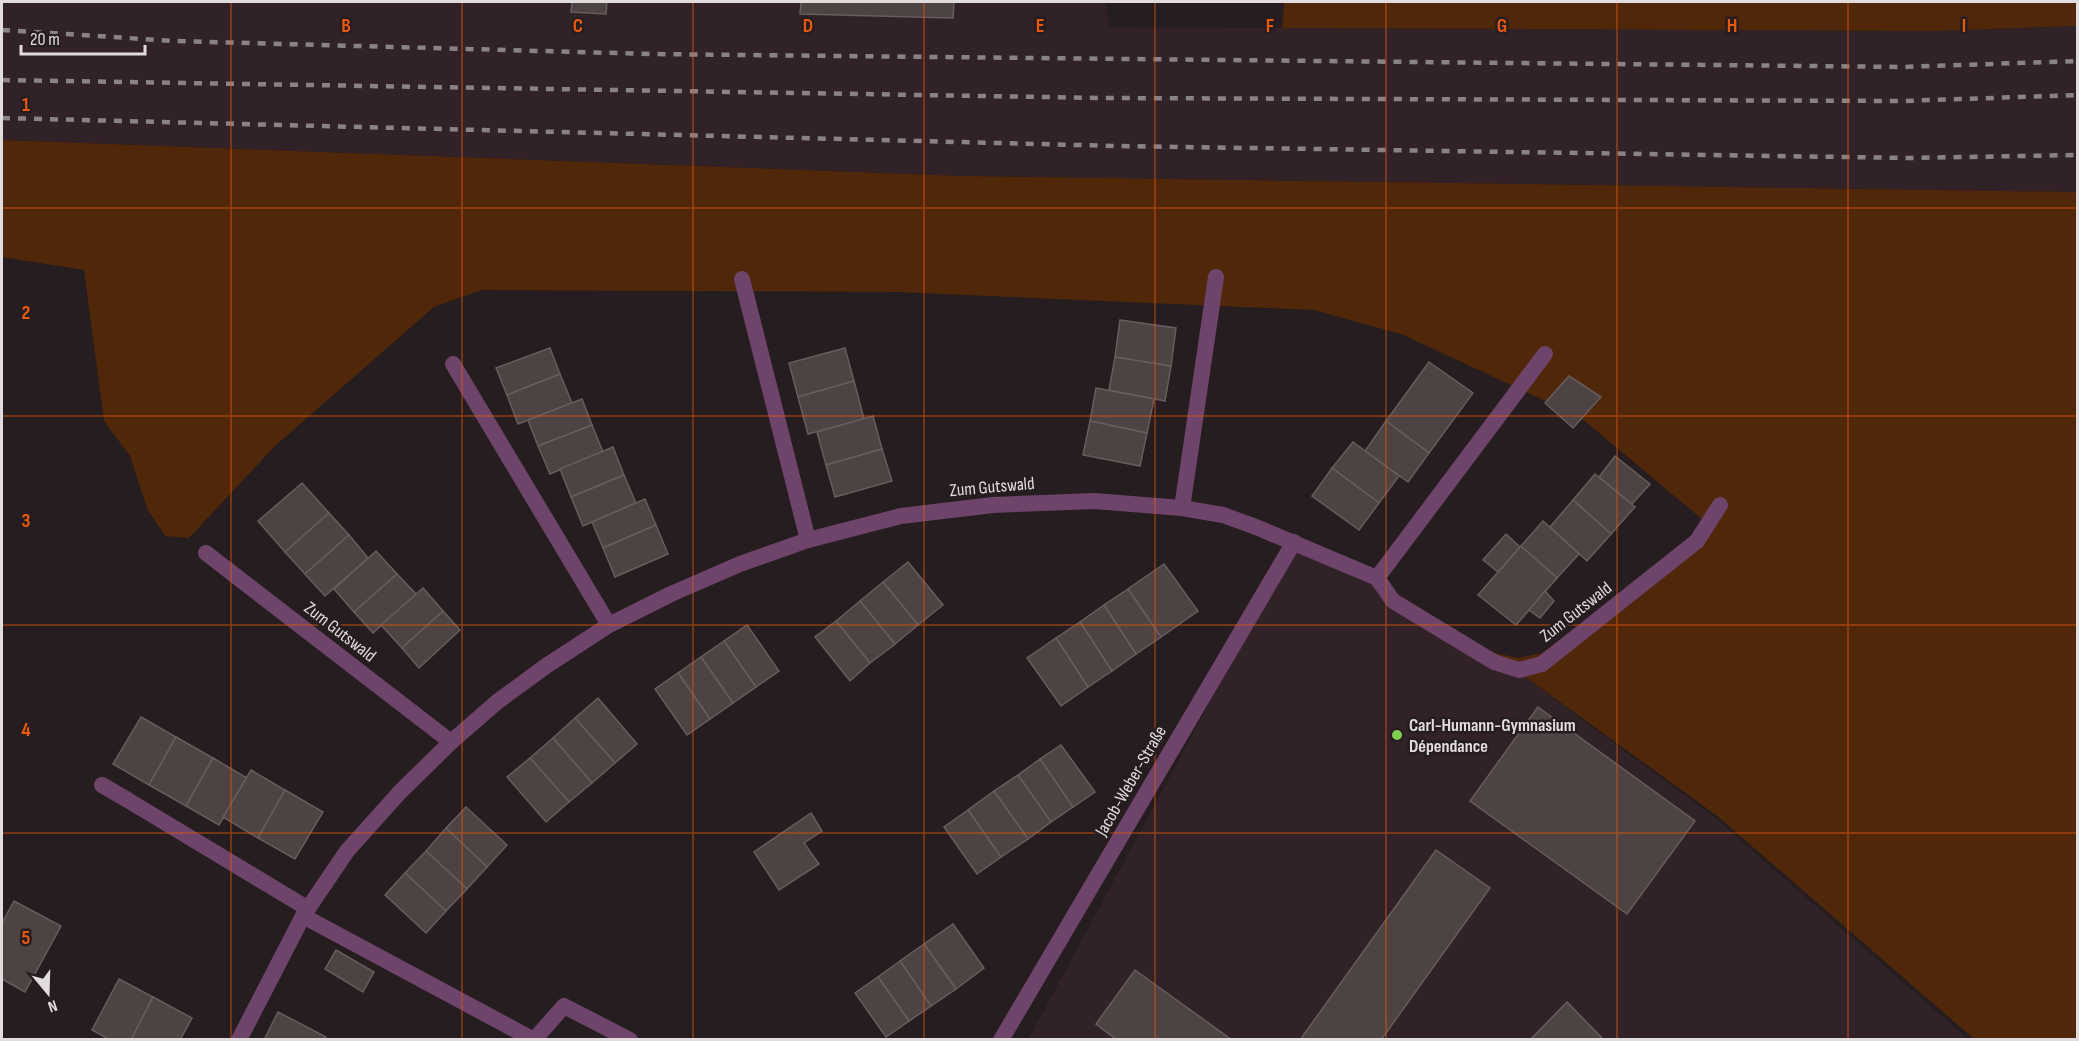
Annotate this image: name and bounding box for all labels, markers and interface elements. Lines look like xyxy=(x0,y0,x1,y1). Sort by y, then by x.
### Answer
text: B xyxy=(341,14,351,38)
text: C xyxy=(573,14,583,38)
text: D xyxy=(803,14,813,38)
text: E xyxy=(1036,14,1044,38)
text: F xyxy=(1266,14,1274,38)
text: G xyxy=(1497,14,1507,38)
text: H xyxy=(1727,14,1737,38)
text: I xyxy=(1962,14,1966,38)
scale bar xyxy=(21,18,146,56)
text: 20 m xyxy=(30,29,60,50)
text: 1 xyxy=(22,93,30,117)
text: 2 xyxy=(22,301,30,325)
street label: Zum Gutswald xyxy=(949,473,1035,501)
text: 3 xyxy=(22,509,31,533)
street label: Zum Gutswald xyxy=(1536,577,1616,647)
street label: Zum Gutswald xyxy=(300,597,380,667)
place label: Carl-Humann-Gymnasium Dépendance xyxy=(1409,715,1576,757)
text: 4 xyxy=(21,718,31,742)
street label: Jacob-Weber-Straße xyxy=(1091,722,1171,841)
marker: Carl-Humann-Gymnasium Dépendance xyxy=(1390,728,1404,742)
text: 5 xyxy=(22,926,31,950)
north arrow xyxy=(18,963,78,1023)
text: N xyxy=(45,995,60,1016)

